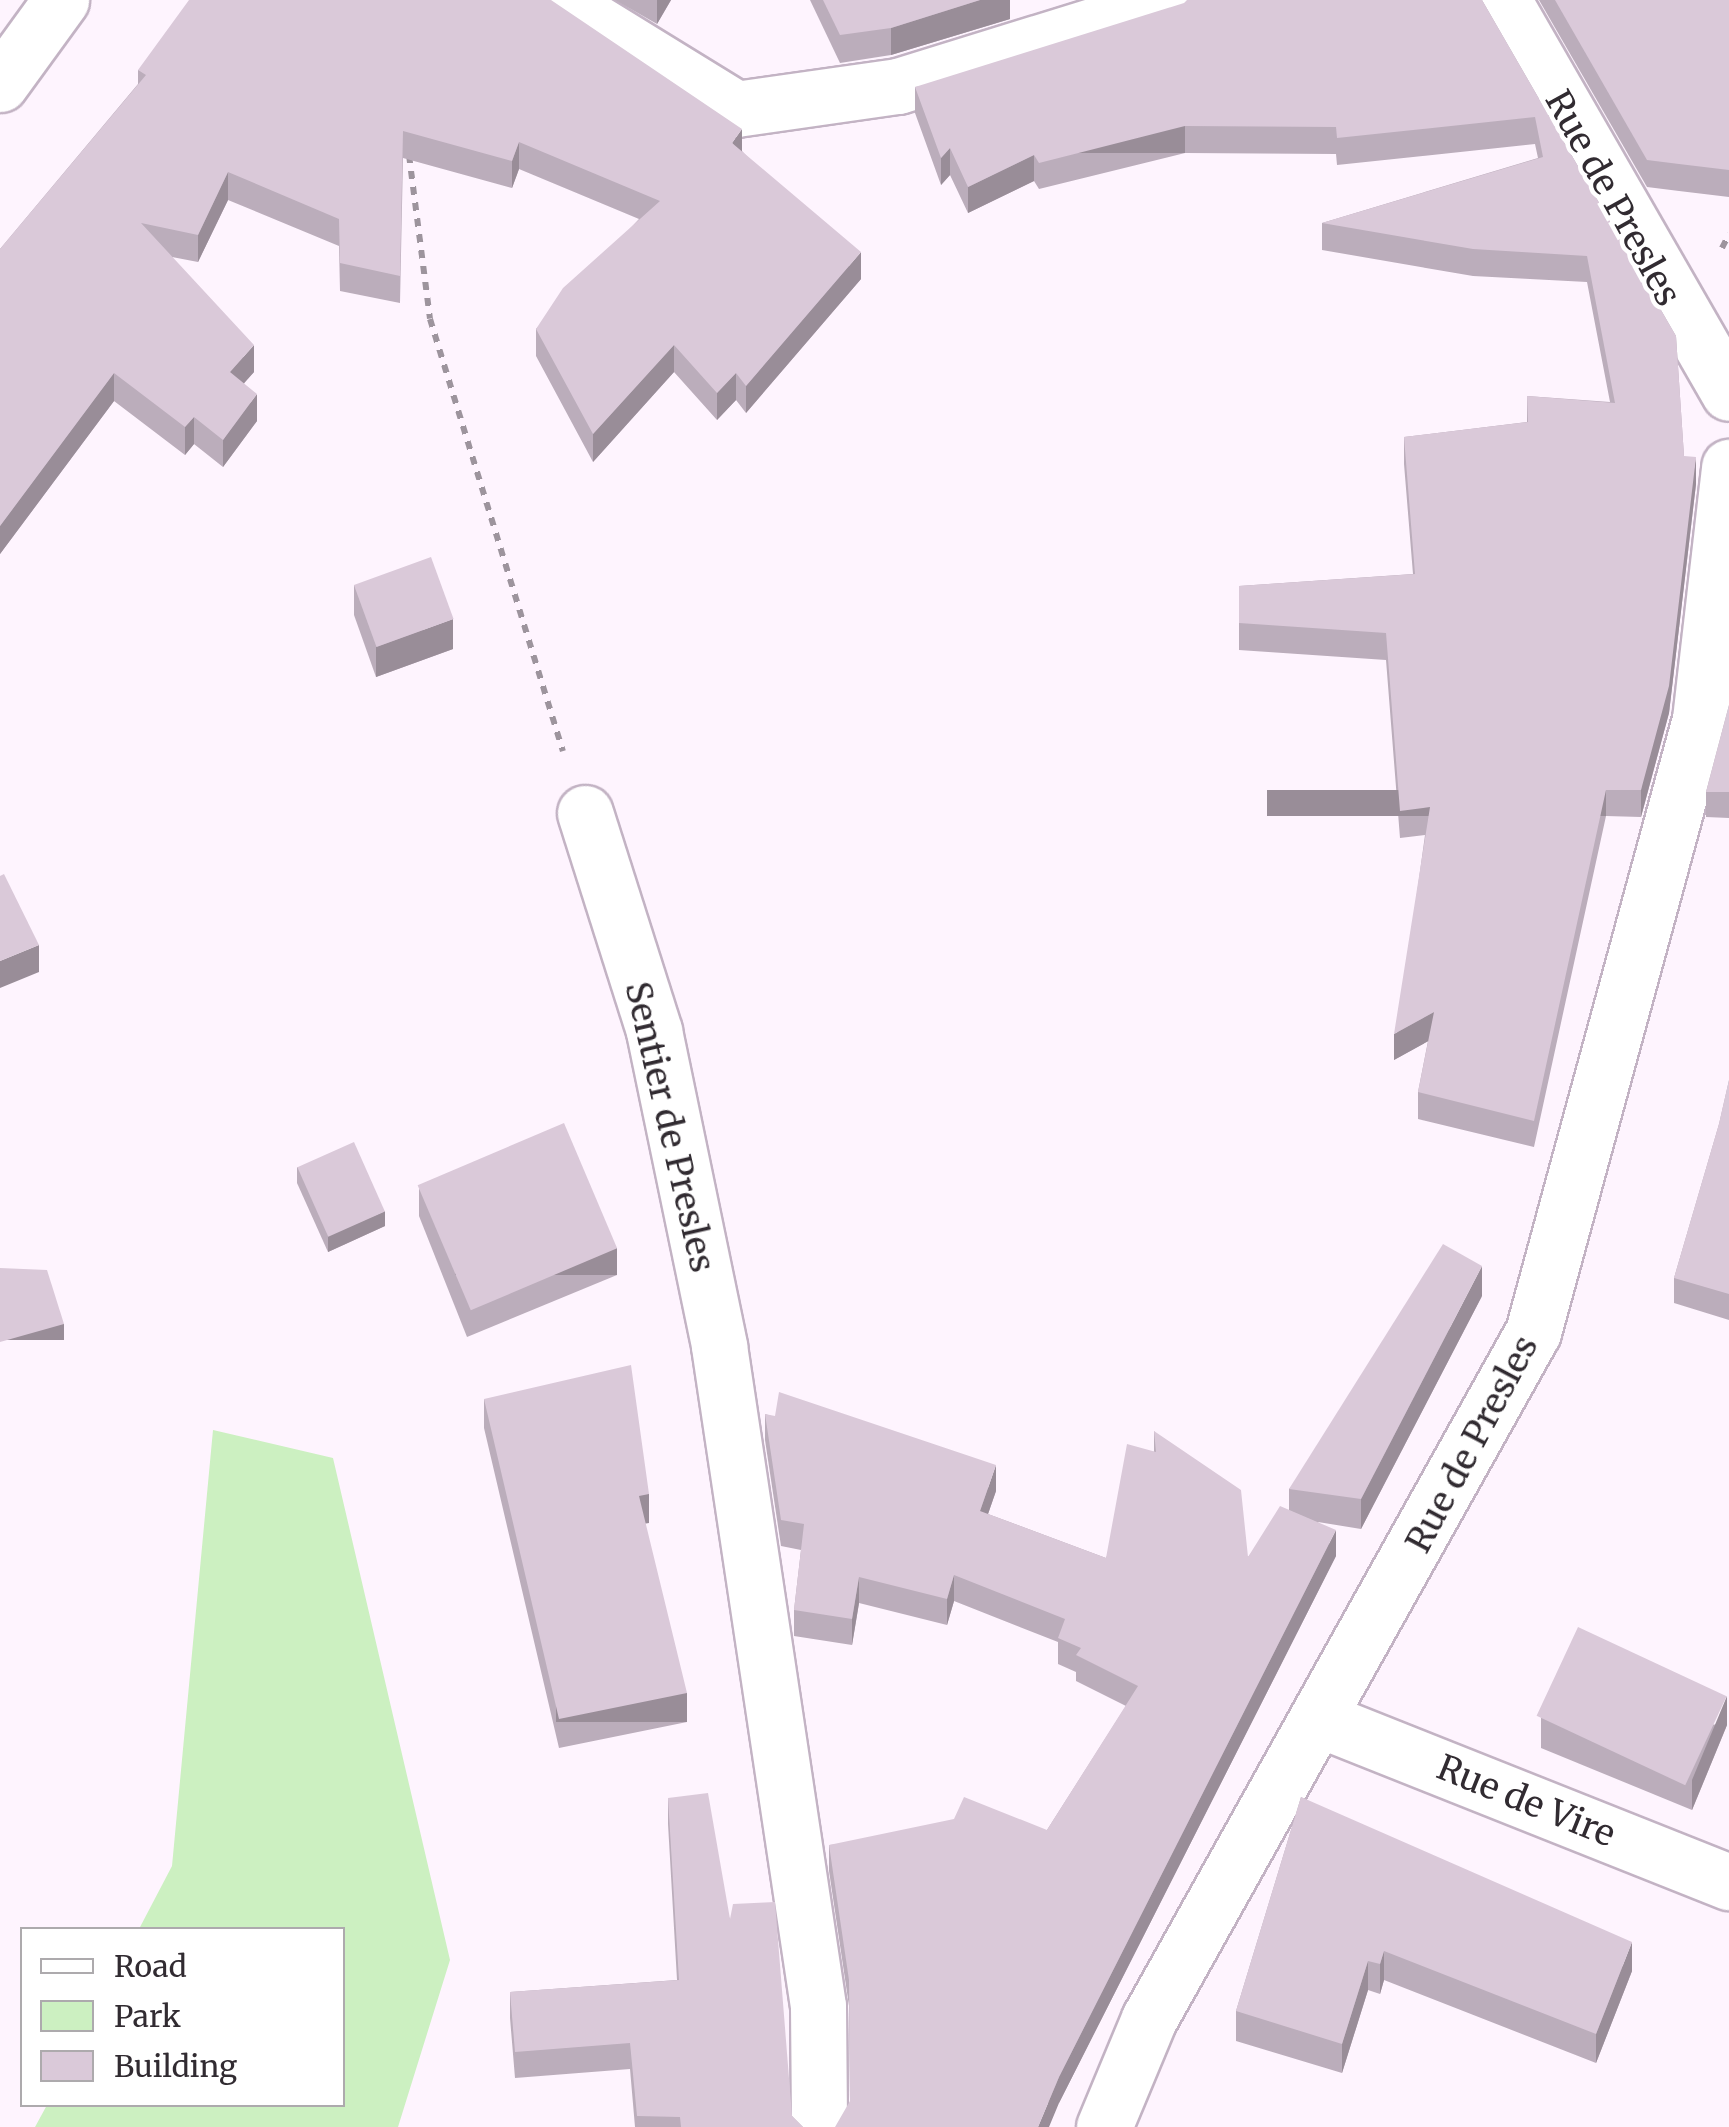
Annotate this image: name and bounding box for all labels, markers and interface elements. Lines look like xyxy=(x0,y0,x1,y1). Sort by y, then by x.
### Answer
street label: Rue de Presles xyxy=(1537,83,1689,313)
street label: Sentier de Presles xyxy=(616,978,724,1276)
street label: Rue de Presles xyxy=(1397,1328,1547,1560)
street label: Rue de Vire xyxy=(1431,1746,1621,1856)
legend xyxy=(20,1927,345,2107)
text: Road xyxy=(114,1947,187,1985)
text: Park xyxy=(114,1997,181,2035)
text: Building xyxy=(114,2047,237,2085)

